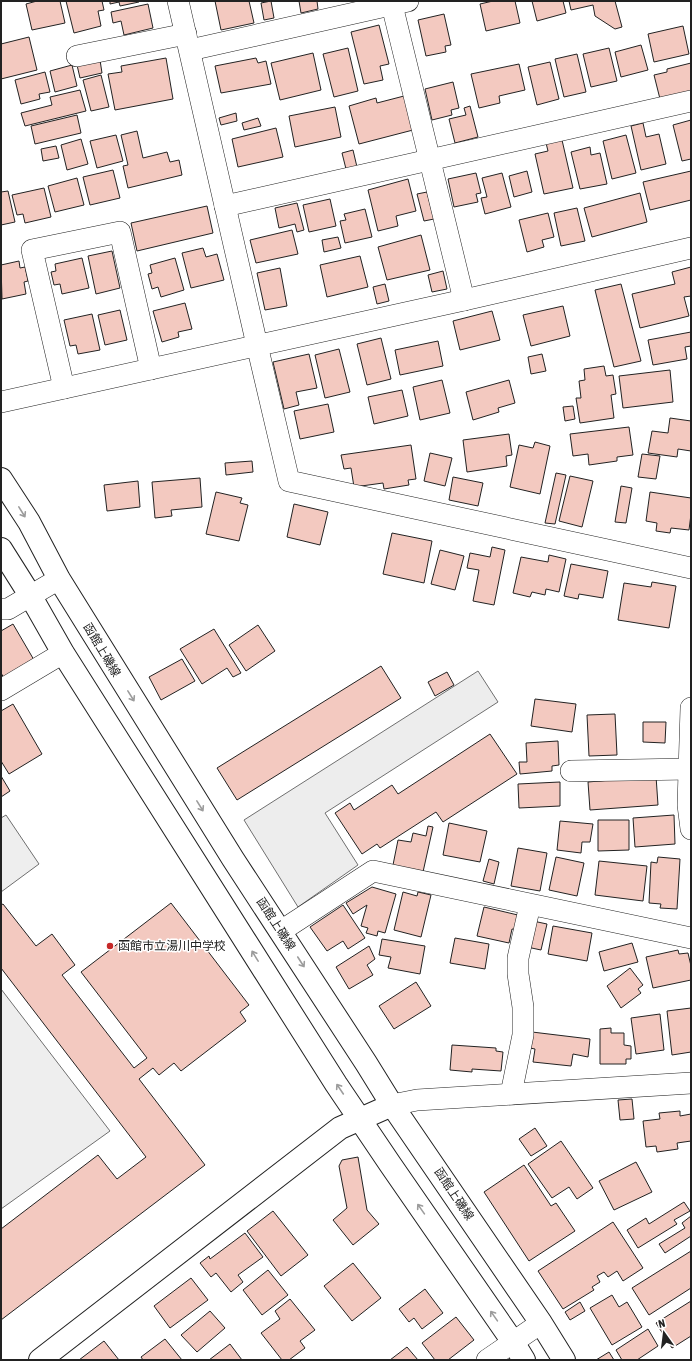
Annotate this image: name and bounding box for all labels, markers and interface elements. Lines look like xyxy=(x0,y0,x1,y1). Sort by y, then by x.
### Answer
one-way arrow xyxy=(18,506,26,517)
street label: 函館上磯線 xyxy=(81,621,123,679)
one-way arrow xyxy=(127,690,135,702)
one-way arrow xyxy=(196,800,204,812)
street label: 函館上磯線 xyxy=(254,895,298,953)
place label: 函館市立湯川中学校 xyxy=(118,939,226,953)
marker: 函館市立湯川中学校 xyxy=(105,941,115,951)
one-way arrow xyxy=(251,951,259,962)
one-way arrow xyxy=(297,956,305,967)
one-way arrow xyxy=(336,1084,344,1095)
street label: 函館上磯線 xyxy=(431,1165,477,1223)
one-way arrow xyxy=(417,1204,425,1215)
one-way arrow xyxy=(490,1310,498,1321)
north arrow xyxy=(644,1313,684,1353)
text: N xyxy=(657,1317,666,1330)

